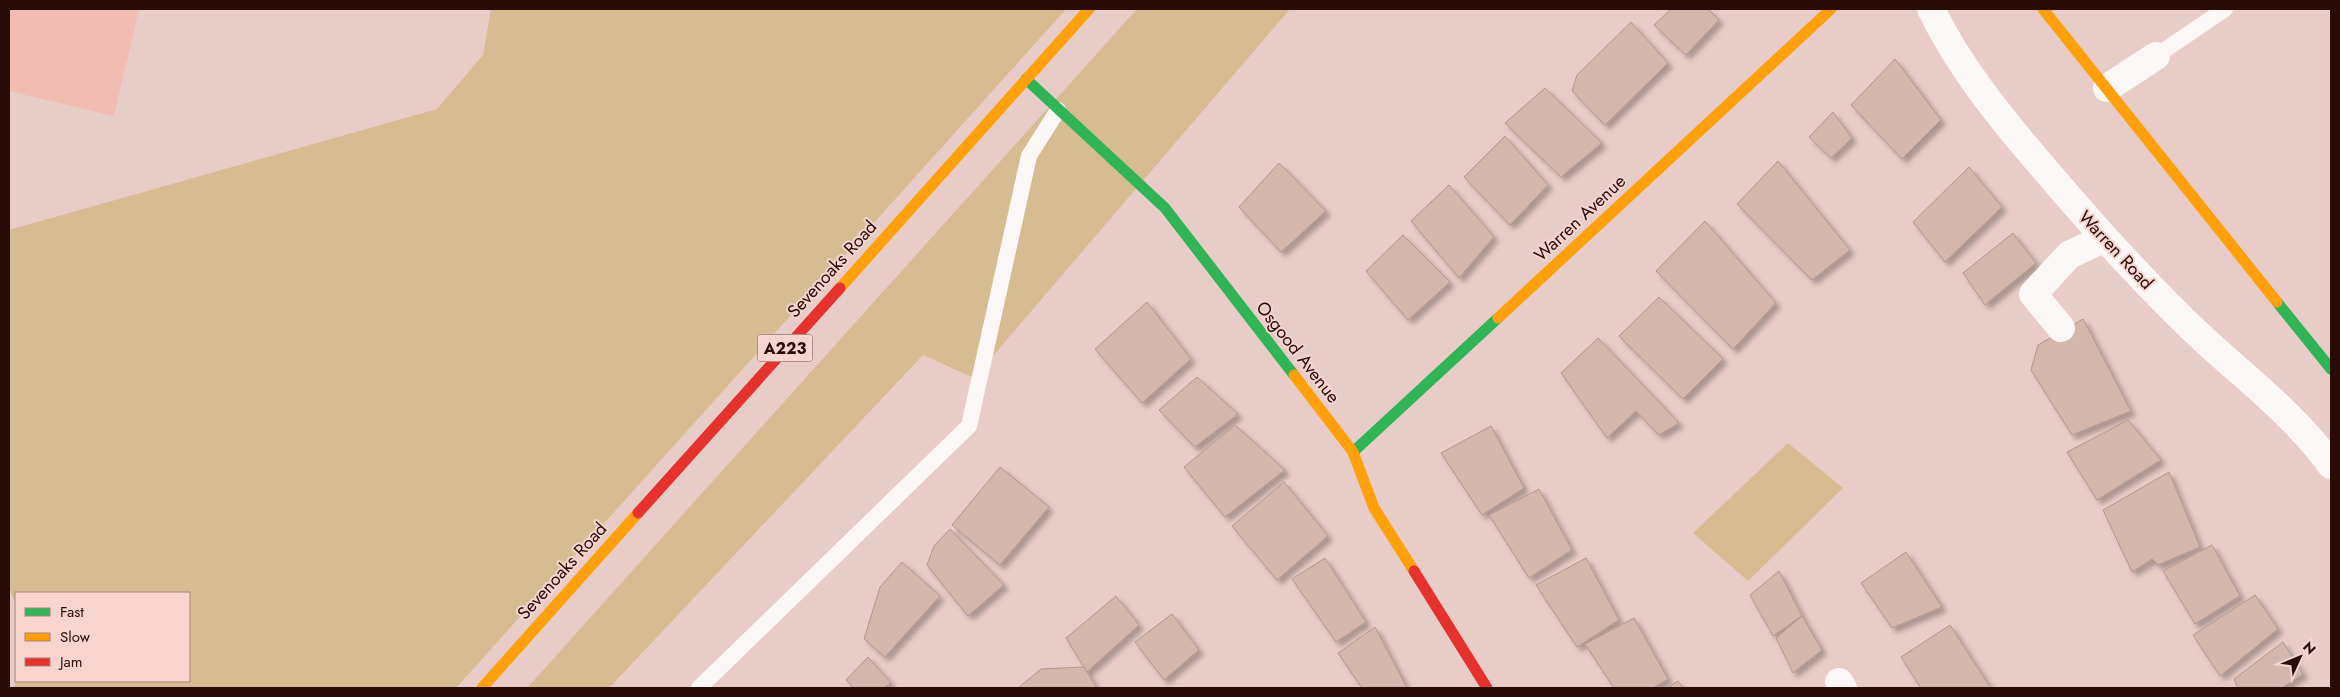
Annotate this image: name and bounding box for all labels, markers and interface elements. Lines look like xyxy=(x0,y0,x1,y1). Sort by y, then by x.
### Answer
street label: Warren Avenue xyxy=(1528,169,1632,267)
street label: Warren Road xyxy=(2072,205,2160,295)
street label: Sevenoaks Road xyxy=(781,215,883,323)
street label: Osgood Avenue xyxy=(1250,295,1346,409)
road number: A223 xyxy=(758,334,812,362)
street label: Sevenoaks Road xyxy=(511,517,613,625)
legend xyxy=(15,592,190,682)
text: Fast xyxy=(60,601,84,623)
text: Slow xyxy=(60,626,91,648)
north arrow xyxy=(2275,632,2325,682)
text: N xyxy=(2298,637,2320,659)
text: Jam xyxy=(58,651,83,673)

